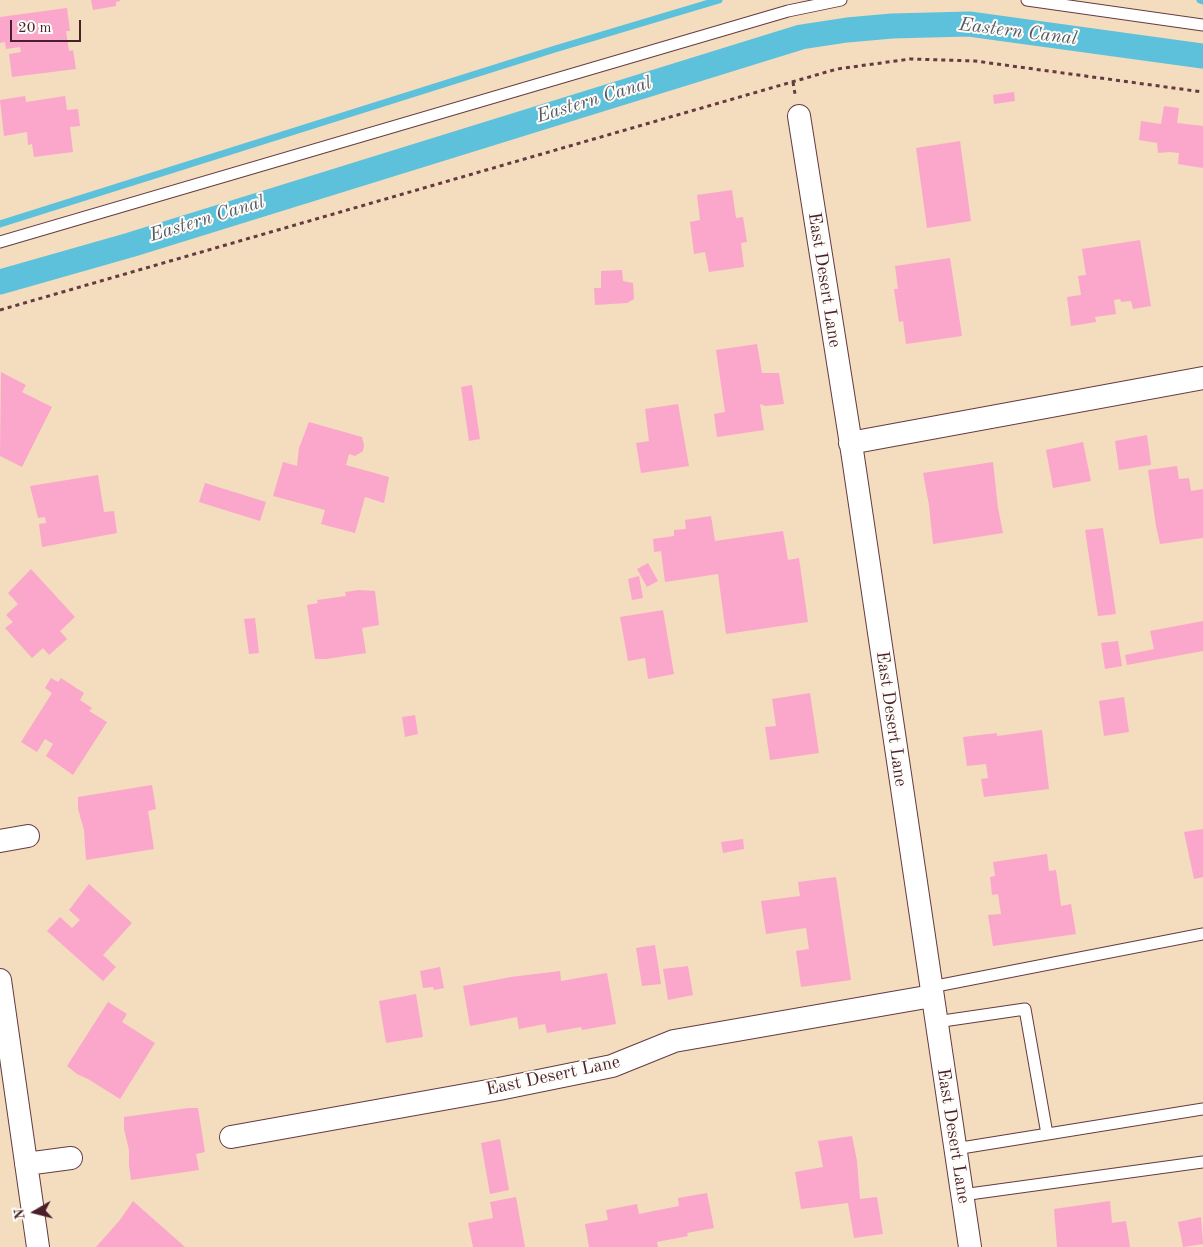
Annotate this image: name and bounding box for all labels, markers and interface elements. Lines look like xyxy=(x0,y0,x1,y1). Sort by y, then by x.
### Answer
scale bar xyxy=(12,10,84,42)
water label: Eastern Canal xyxy=(957,13,1079,51)
text: 20 m xyxy=(18,21,52,36)
water label: Eastern Canal xyxy=(534,72,654,128)
water label: Eastern Canal xyxy=(147,191,267,247)
street label: East Desert Lane xyxy=(803,211,845,349)
street label: East Desert Lane xyxy=(871,650,911,788)
street label: East Desert Lane xyxy=(484,1051,622,1101)
street label: East Desert Lane xyxy=(932,1067,974,1205)
north arrow xyxy=(10,1187,60,1237)
text: N xyxy=(12,1208,28,1220)

